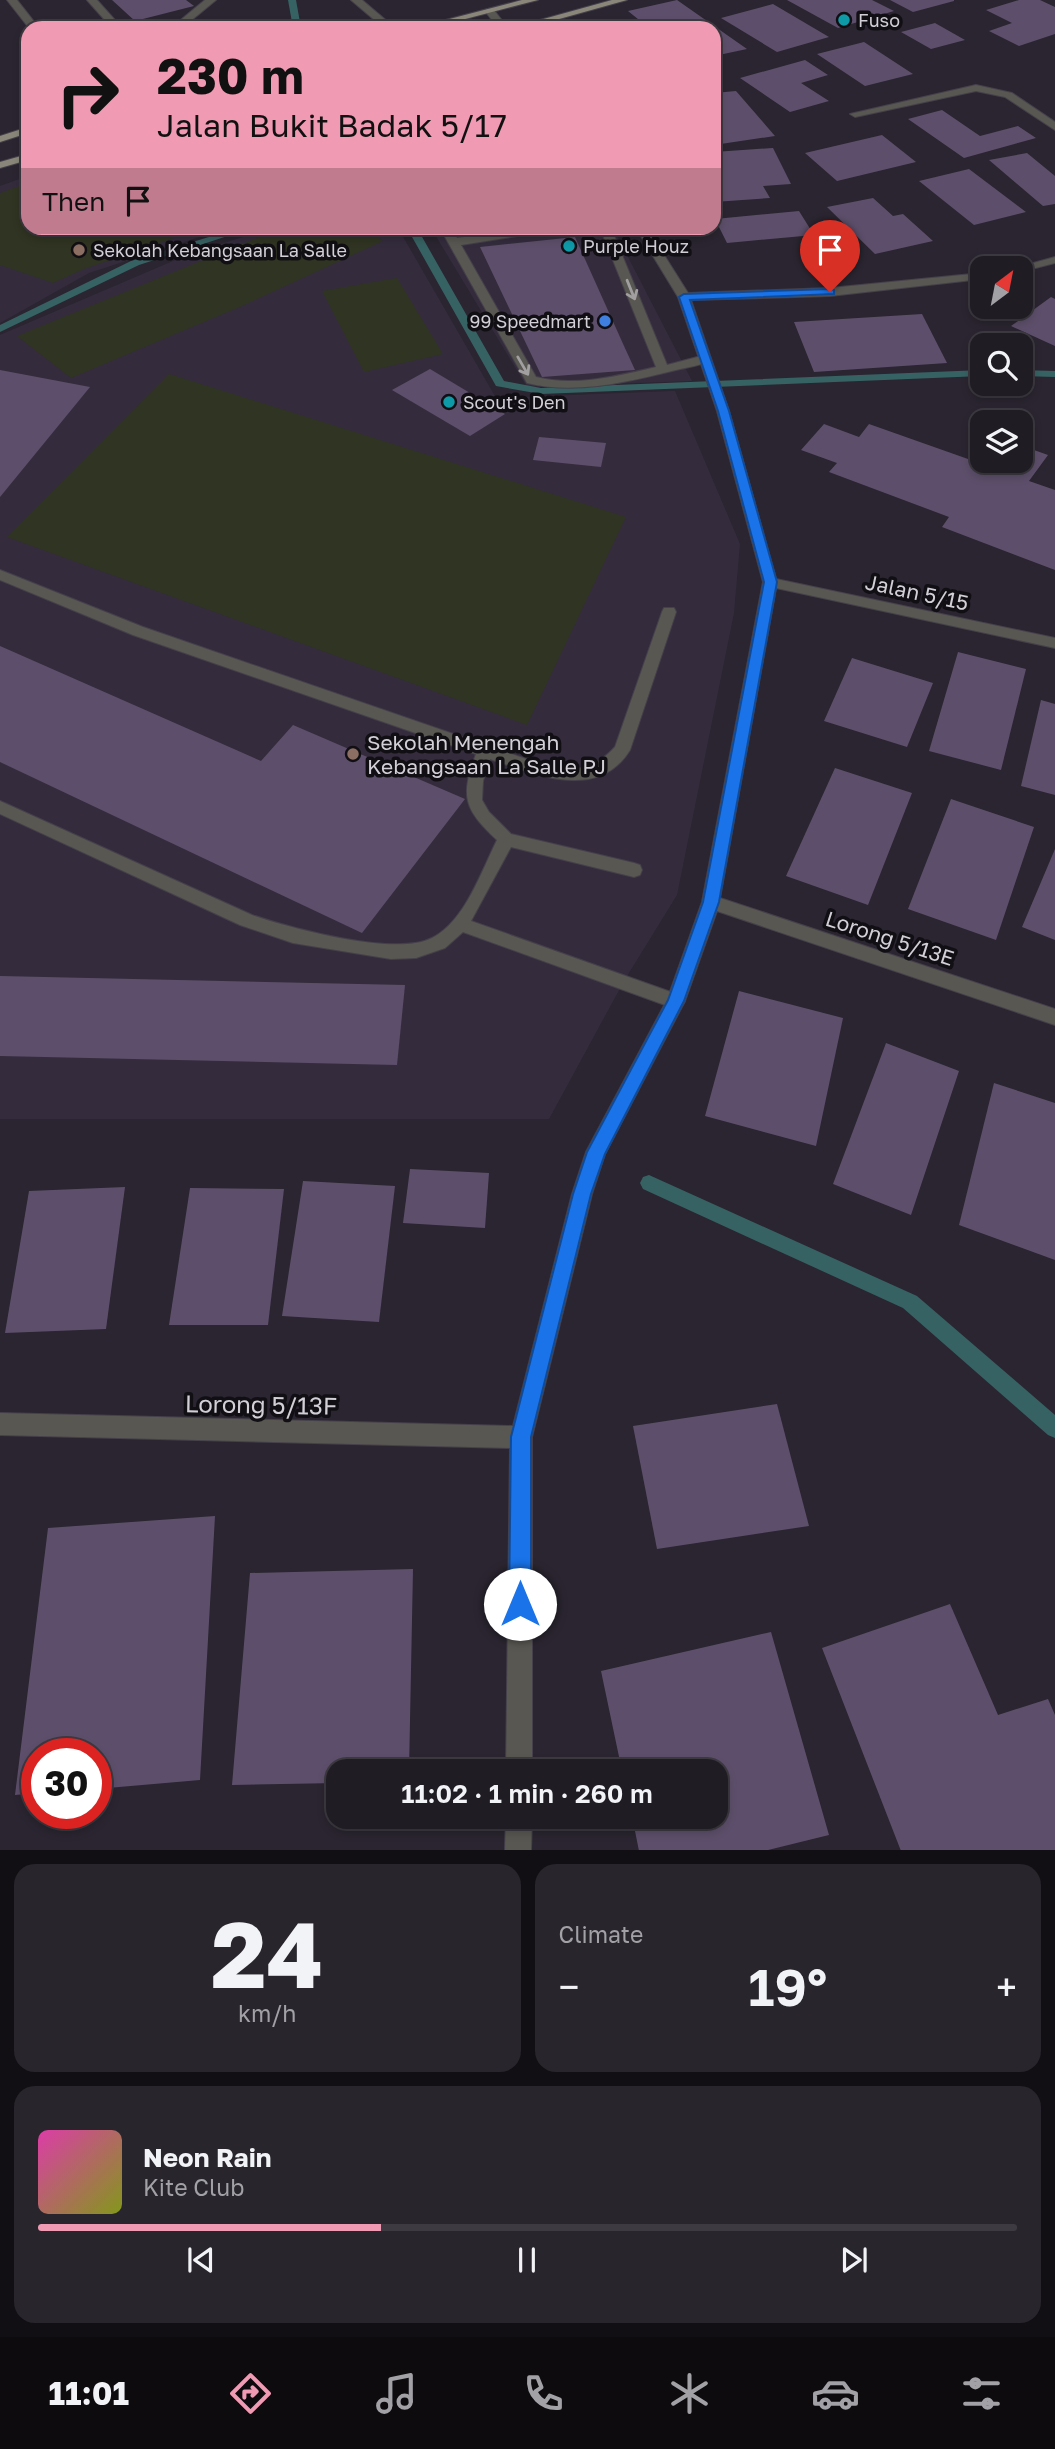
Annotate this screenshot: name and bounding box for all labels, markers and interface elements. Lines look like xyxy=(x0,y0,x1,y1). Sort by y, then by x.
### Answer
place label: Fuso xyxy=(858,9,900,31)
marker: Fuso xyxy=(836,12,852,28)
text: 230 m xyxy=(157,46,304,105)
icon: right xyxy=(42,49,133,140)
text: Jalan Bukit Badak 5/17 xyxy=(157,106,507,144)
icon: arrive xyxy=(119,182,157,220)
text: Then xyxy=(42,186,105,217)
pin xyxy=(800,220,860,292)
icon: arrive xyxy=(811,231,849,269)
place label: Purple Houz xyxy=(583,235,689,257)
marker: Purple Houz xyxy=(561,238,577,254)
place label: Sekolah Kebangsaan La Salle xyxy=(93,239,347,261)
marker: Sekolah Kebangsaan La Salle xyxy=(71,242,87,258)
north arrow xyxy=(970,256,1032,318)
map controls xyxy=(970,256,1033,473)
one-way arrow xyxy=(626,279,639,301)
place label: 99 Speedmart xyxy=(470,310,591,332)
marker: 99 Speedmart xyxy=(597,313,613,329)
button: search xyxy=(970,333,1033,396)
one-way arrow xyxy=(517,355,530,376)
place label: Scout's Den xyxy=(463,391,566,413)
marker: Scout's Den xyxy=(441,394,457,410)
button: layers xyxy=(970,410,1033,473)
street label: Jalan 5/15 xyxy=(863,568,971,616)
place label: Sekolah Menengah Kebangsaan La Salle PJ xyxy=(367,729,606,779)
marker: Sekolah Menengah Kebangsaan La Salle PJ xyxy=(345,746,361,762)
street label: Lorong 5/13E xyxy=(822,905,958,971)
street label: Lorong 5/13F xyxy=(185,1388,337,1420)
position arrow xyxy=(483,1567,557,1641)
speed limit sign: 30 xyxy=(21,1738,112,1829)
text: 11:02 · 1 min · 260 m xyxy=(401,1778,653,1809)
text: 24 xyxy=(211,1899,323,2008)
text: Climate xyxy=(559,1920,643,1948)
text: 19° xyxy=(748,1955,827,2017)
text: − xyxy=(559,1964,579,2009)
text: + xyxy=(996,1964,1017,2009)
text: km/h xyxy=(238,1999,297,2027)
text: Neon Rain xyxy=(143,2142,272,2173)
text: Kite Club xyxy=(143,2173,244,2201)
icon: previous xyxy=(182,2241,220,2279)
icon: pause xyxy=(508,2241,546,2279)
icon: next xyxy=(835,2241,873,2279)
icon: directions xyxy=(226,2369,275,2418)
icon: music xyxy=(372,2369,421,2418)
icon: phone xyxy=(519,2369,568,2418)
icon: climate xyxy=(665,2369,714,2418)
icon: car xyxy=(811,2369,860,2418)
icon: filters xyxy=(957,2369,1006,2418)
text: 11:01 xyxy=(49,2374,129,2412)

